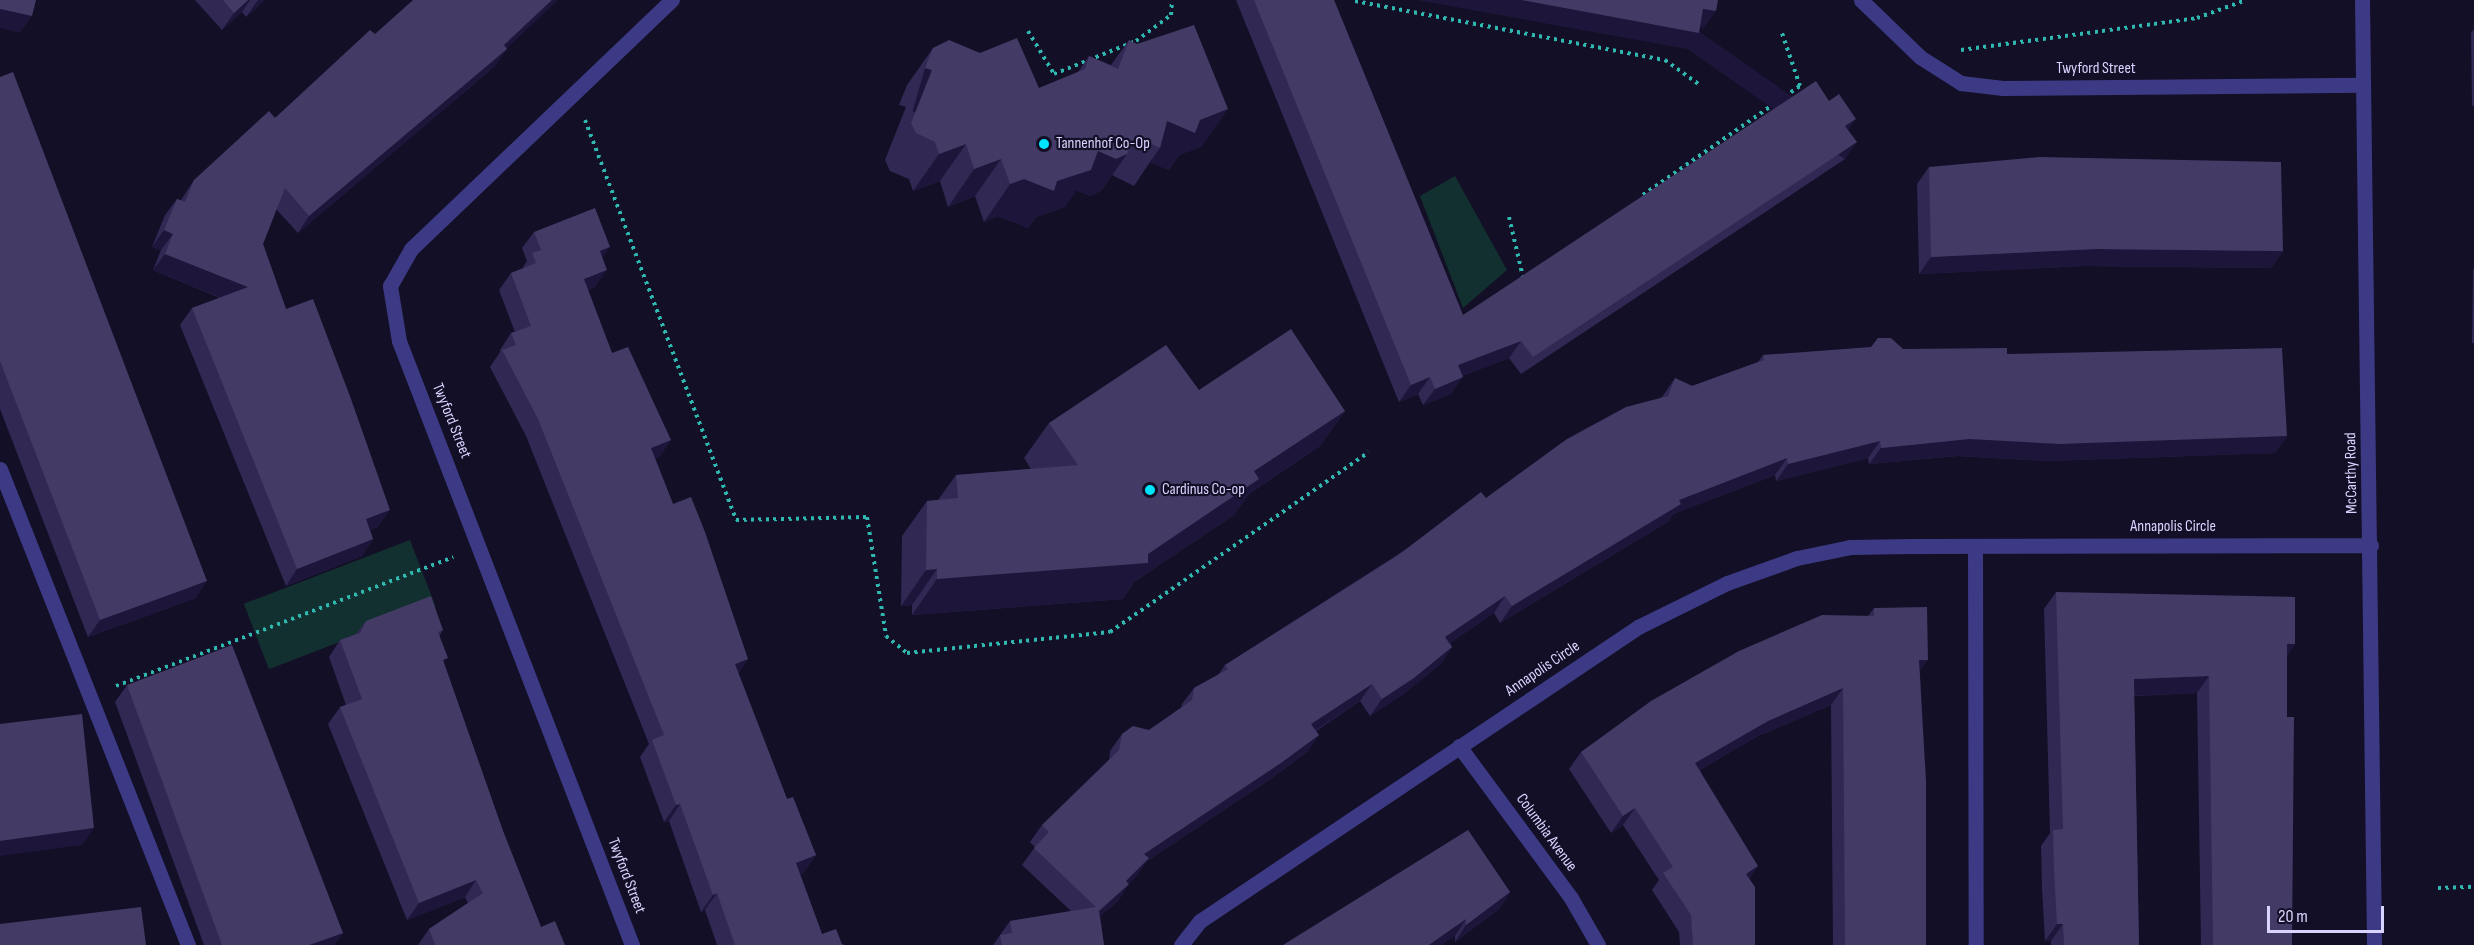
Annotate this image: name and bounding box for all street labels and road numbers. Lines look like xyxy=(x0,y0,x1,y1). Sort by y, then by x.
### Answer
street label: Twyford Street xyxy=(2056,59,2136,79)
street label: Twyford Street xyxy=(427,381,475,461)
street label: McCarthy Road xyxy=(2342,432,2362,514)
street label: Annapolis Circle xyxy=(2130,517,2216,537)
street label: Annapolis Circle xyxy=(1502,637,1584,701)
street label: Columbia Avenue xyxy=(1511,790,1581,876)
street label: Twyford Street xyxy=(603,836,649,916)

